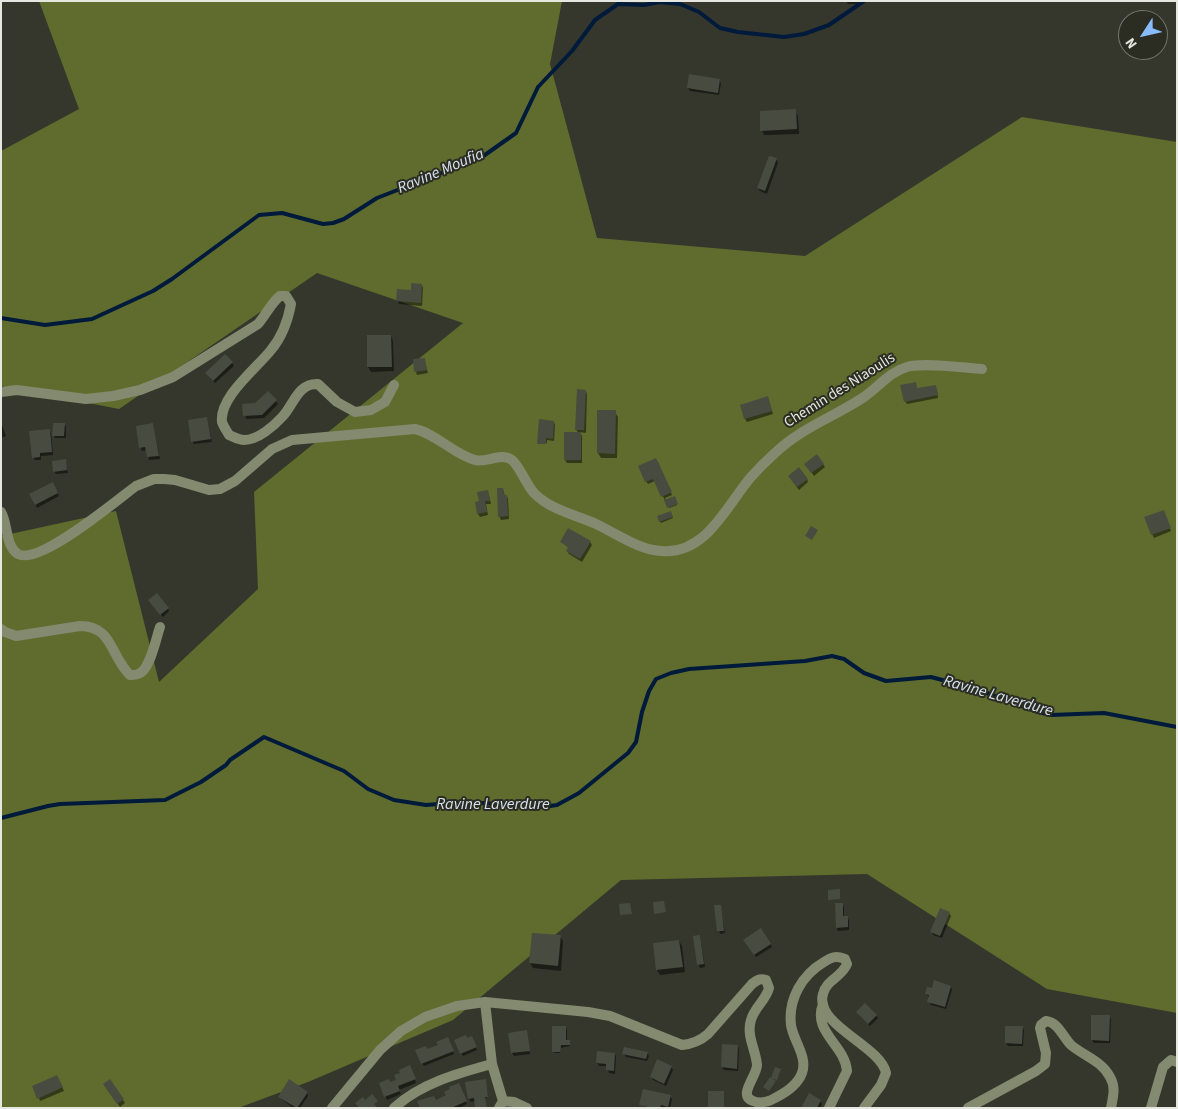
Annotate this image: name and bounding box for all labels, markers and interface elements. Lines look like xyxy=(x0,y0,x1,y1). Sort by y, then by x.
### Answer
north arrow xyxy=(1118,10,1168,60)
text: N xyxy=(1121,33,1142,53)
water label: Ravine Moufia xyxy=(395,145,487,199)
street label: Chemin des Niaoulis xyxy=(781,350,899,432)
water label: Ravine Laverdure xyxy=(941,672,1055,722)
water label: Ravine Laverdure xyxy=(436,795,550,815)

